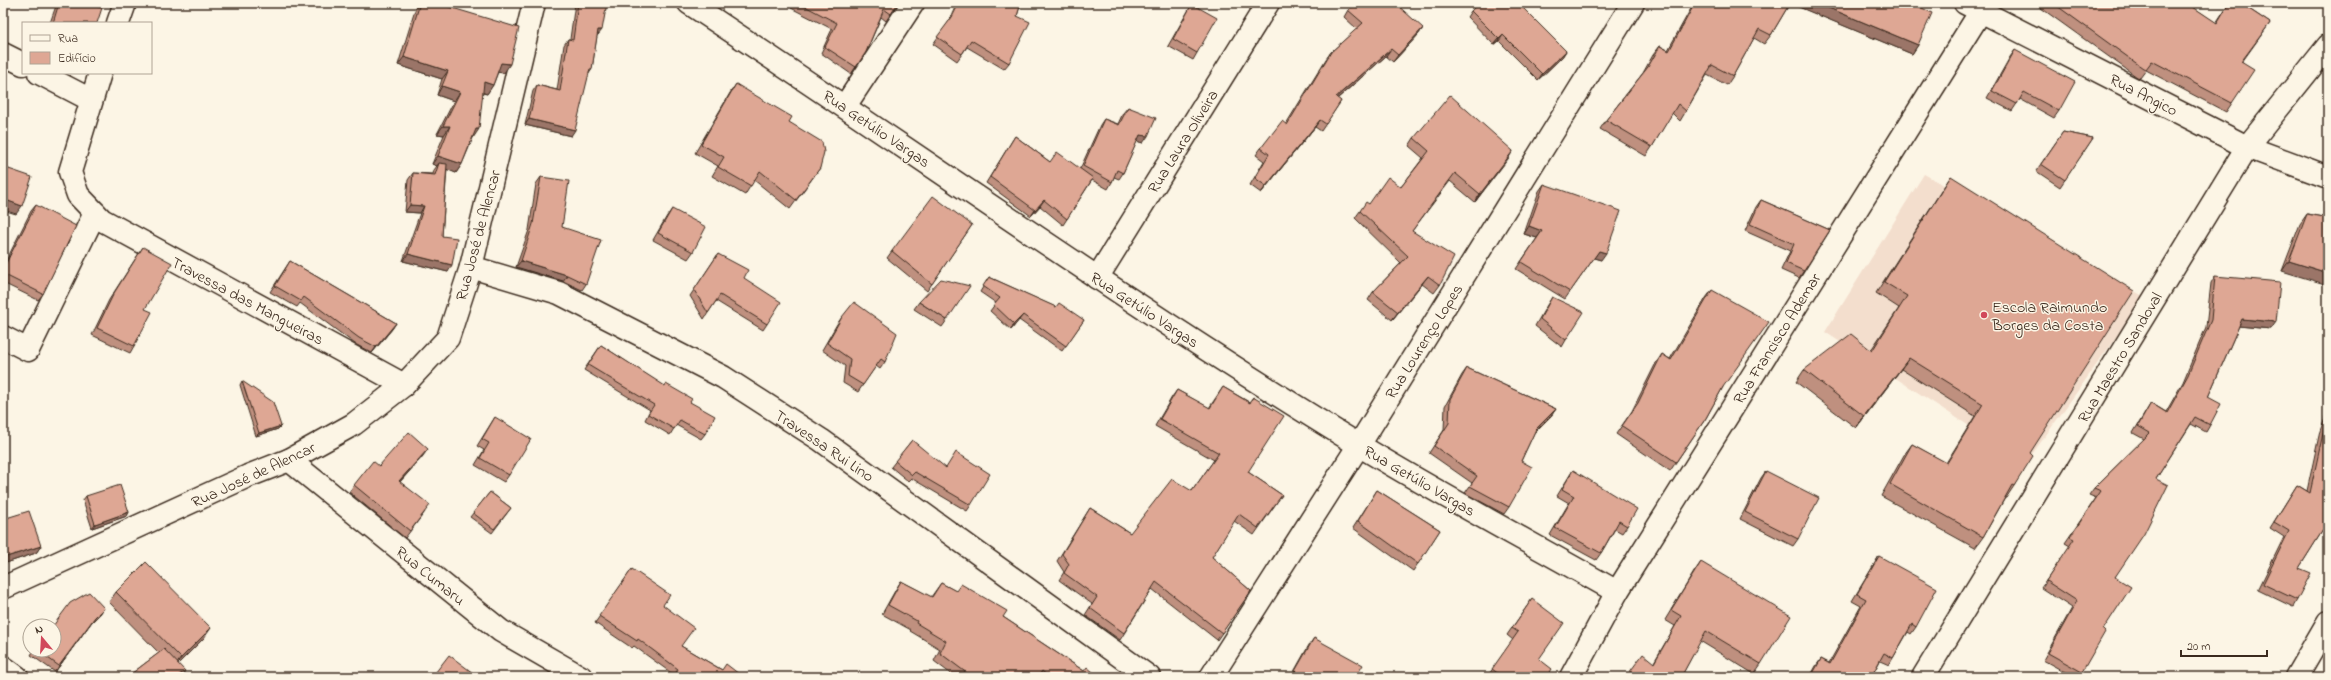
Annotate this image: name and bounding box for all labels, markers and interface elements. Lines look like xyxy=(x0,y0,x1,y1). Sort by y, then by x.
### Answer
legend xyxy=(22,22,152,74)
text: Rua xyxy=(58,30,78,48)
text: Edifício xyxy=(58,50,96,68)
street label: Rua Angico xyxy=(2105,68,2181,123)
street label: Rua Getúlio Vargas xyxy=(817,85,935,175)
street label: Rua Laura Oliveira xyxy=(1142,86,1225,199)
street label: Rua José de Alencar xyxy=(450,167,508,304)
street label: Travessa das Mangueiras xyxy=(167,251,328,352)
street label: Rua Getúlio Vargas xyxy=(1085,267,1203,355)
street label: Rua Francisco Ademar xyxy=(1728,269,1828,409)
street label: Rua Lourenço Lopes xyxy=(1380,280,1470,404)
street label: Rua Maestro Sandoval xyxy=(2072,288,2169,428)
place label: Escola Raimundo Borges da Costa xyxy=(1991,296,2107,338)
marker: Escola Raimundo Borges da Costa xyxy=(1979,310,1989,320)
street label: Travessa Rui Lino xyxy=(769,404,878,489)
street label: Rua José de Alencar xyxy=(188,437,320,515)
street label: Rua Getúlio Vargas xyxy=(1359,440,1479,523)
street label: Rua Cumaru xyxy=(390,541,470,612)
north arrow xyxy=(22,618,62,658)
text: N xyxy=(33,621,45,638)
scale bar xyxy=(2181,632,2267,658)
text: 20 m xyxy=(2187,638,2210,656)

